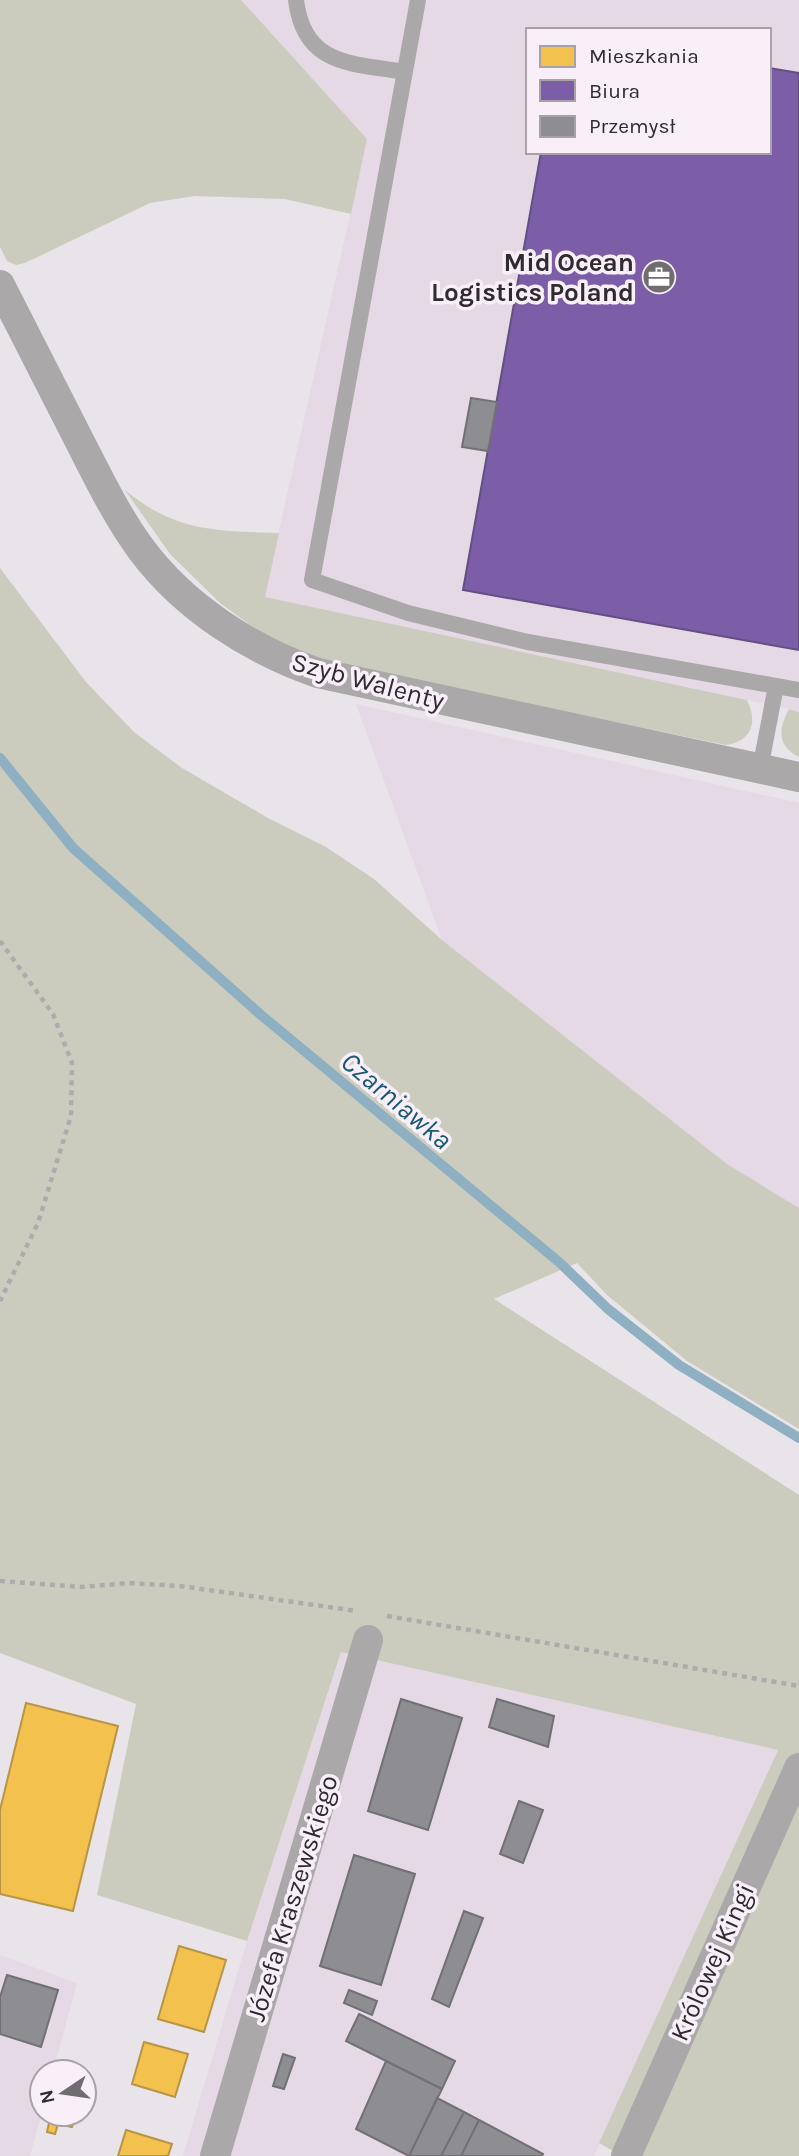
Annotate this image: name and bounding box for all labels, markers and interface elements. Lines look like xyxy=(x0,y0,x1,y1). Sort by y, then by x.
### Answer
legend xyxy=(526,28,771,154)
text: Mieszkania xyxy=(589,44,699,68)
text: Biura xyxy=(589,79,640,103)
text: Przemysł xyxy=(589,114,675,138)
place label: Mid Ocean Logistics Poland xyxy=(431,247,634,308)
office icon: Mid Ocean Logistics Poland xyxy=(640,258,678,296)
street label: Szyb Walenty xyxy=(288,646,448,717)
water label: Czarniawka xyxy=(335,1044,459,1156)
street label: Józefa Kraszewskiego xyxy=(240,1771,345,2025)
street label: Królowej Kingi xyxy=(664,1879,761,2046)
north arrow xyxy=(28,2058,98,2128)
text: N xyxy=(35,2087,60,2106)

